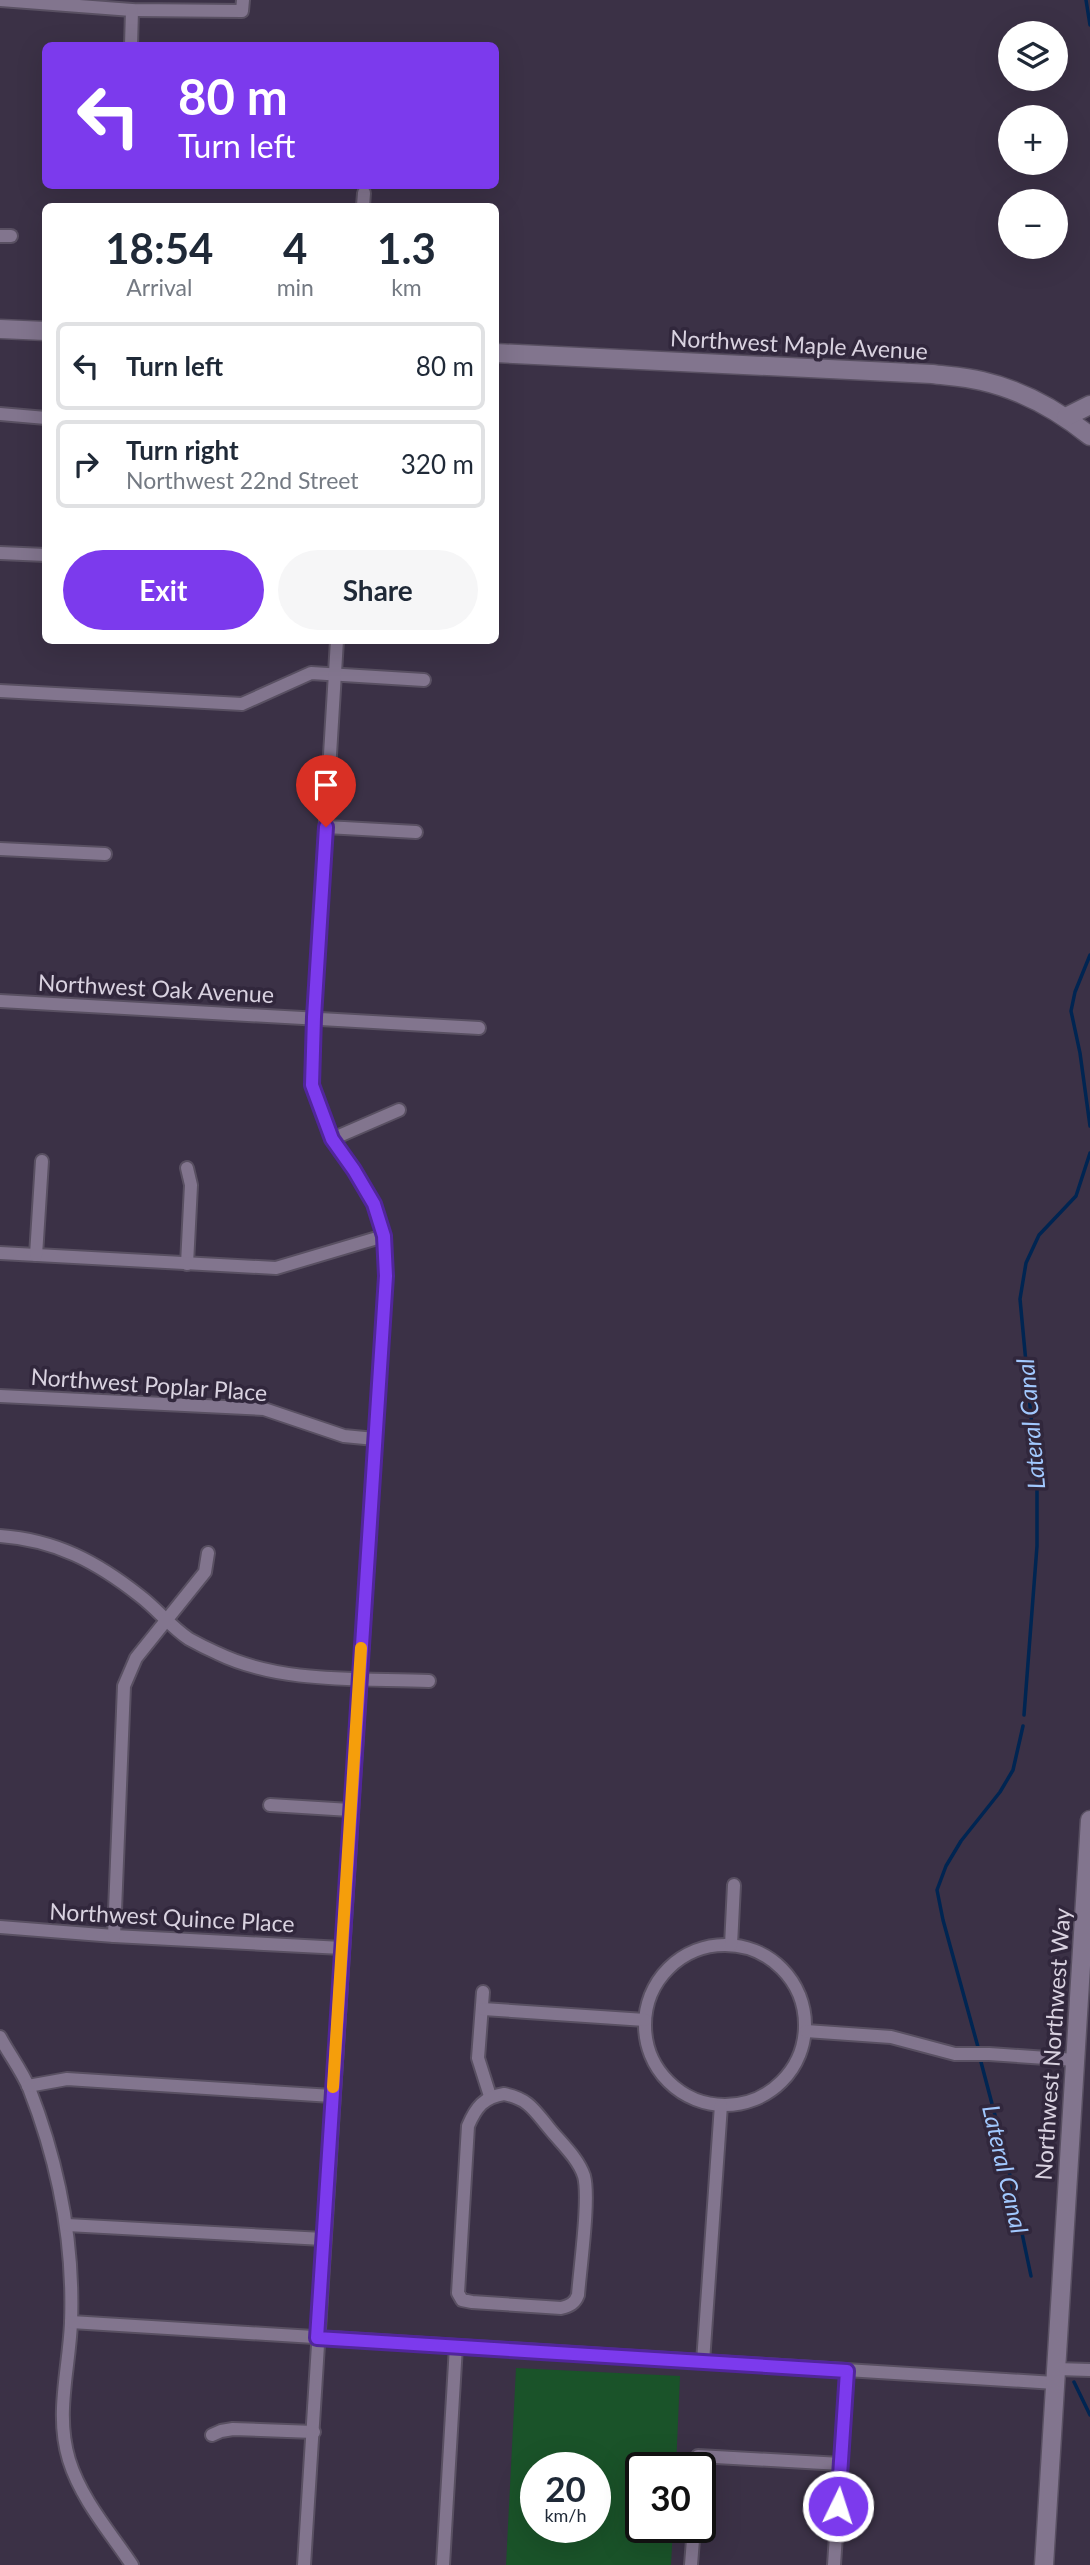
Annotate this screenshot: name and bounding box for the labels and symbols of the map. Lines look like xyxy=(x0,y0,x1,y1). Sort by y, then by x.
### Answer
street label: Northwest Maple Avenue xyxy=(669,323,929,365)
pin xyxy=(296,755,356,827)
street label: Northwest Oak Avenue xyxy=(37,968,275,1008)
water label: Lateral Canal xyxy=(1010,1357,1050,1491)
street label: Northwest Poplar Place xyxy=(30,1362,268,1406)
street label: Northwest Quince Place xyxy=(49,1897,295,1937)
street label: Northwest Northwest Way xyxy=(1029,1907,1075,2181)
water label: Lateral Canal xyxy=(977,2102,1035,2237)
speed limit sign: 30 xyxy=(625,2452,716,2543)
position arrow xyxy=(801,2469,875,2543)

